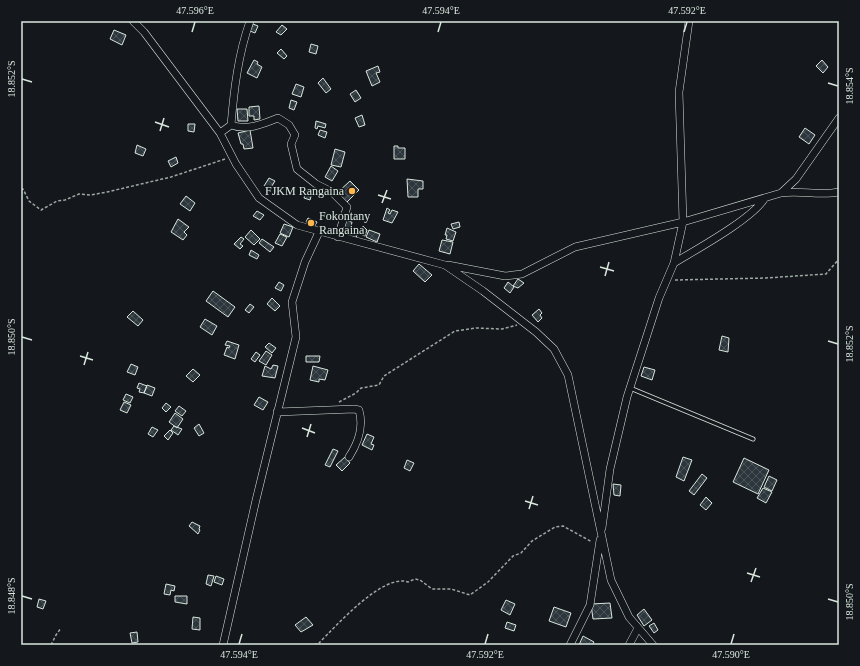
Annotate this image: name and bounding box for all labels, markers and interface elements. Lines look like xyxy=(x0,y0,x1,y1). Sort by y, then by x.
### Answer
text: 47.596°E xyxy=(176,5,214,16)
text: 47.594°E xyxy=(422,5,460,16)
text: 47.592°E xyxy=(668,5,706,16)
text: 18.852°S xyxy=(6,60,17,98)
text: 18.854°S xyxy=(844,67,855,105)
place label: FJKM Rangaina xyxy=(265,184,345,198)
marker: FJKM Rangaina xyxy=(347,186,357,196)
place label: Fokontany Rangaina xyxy=(319,209,370,237)
marker: Fokontany Rangaina xyxy=(306,218,316,228)
text: 18.850°S xyxy=(6,318,17,356)
text: 18.852°S xyxy=(844,325,855,363)
text: 18.848°S xyxy=(6,577,17,615)
text: 18.850°S xyxy=(844,583,855,621)
text: 47.594°E xyxy=(220,649,258,660)
text: 47.592°E xyxy=(466,649,504,660)
text: 47.590°E xyxy=(712,649,750,660)

